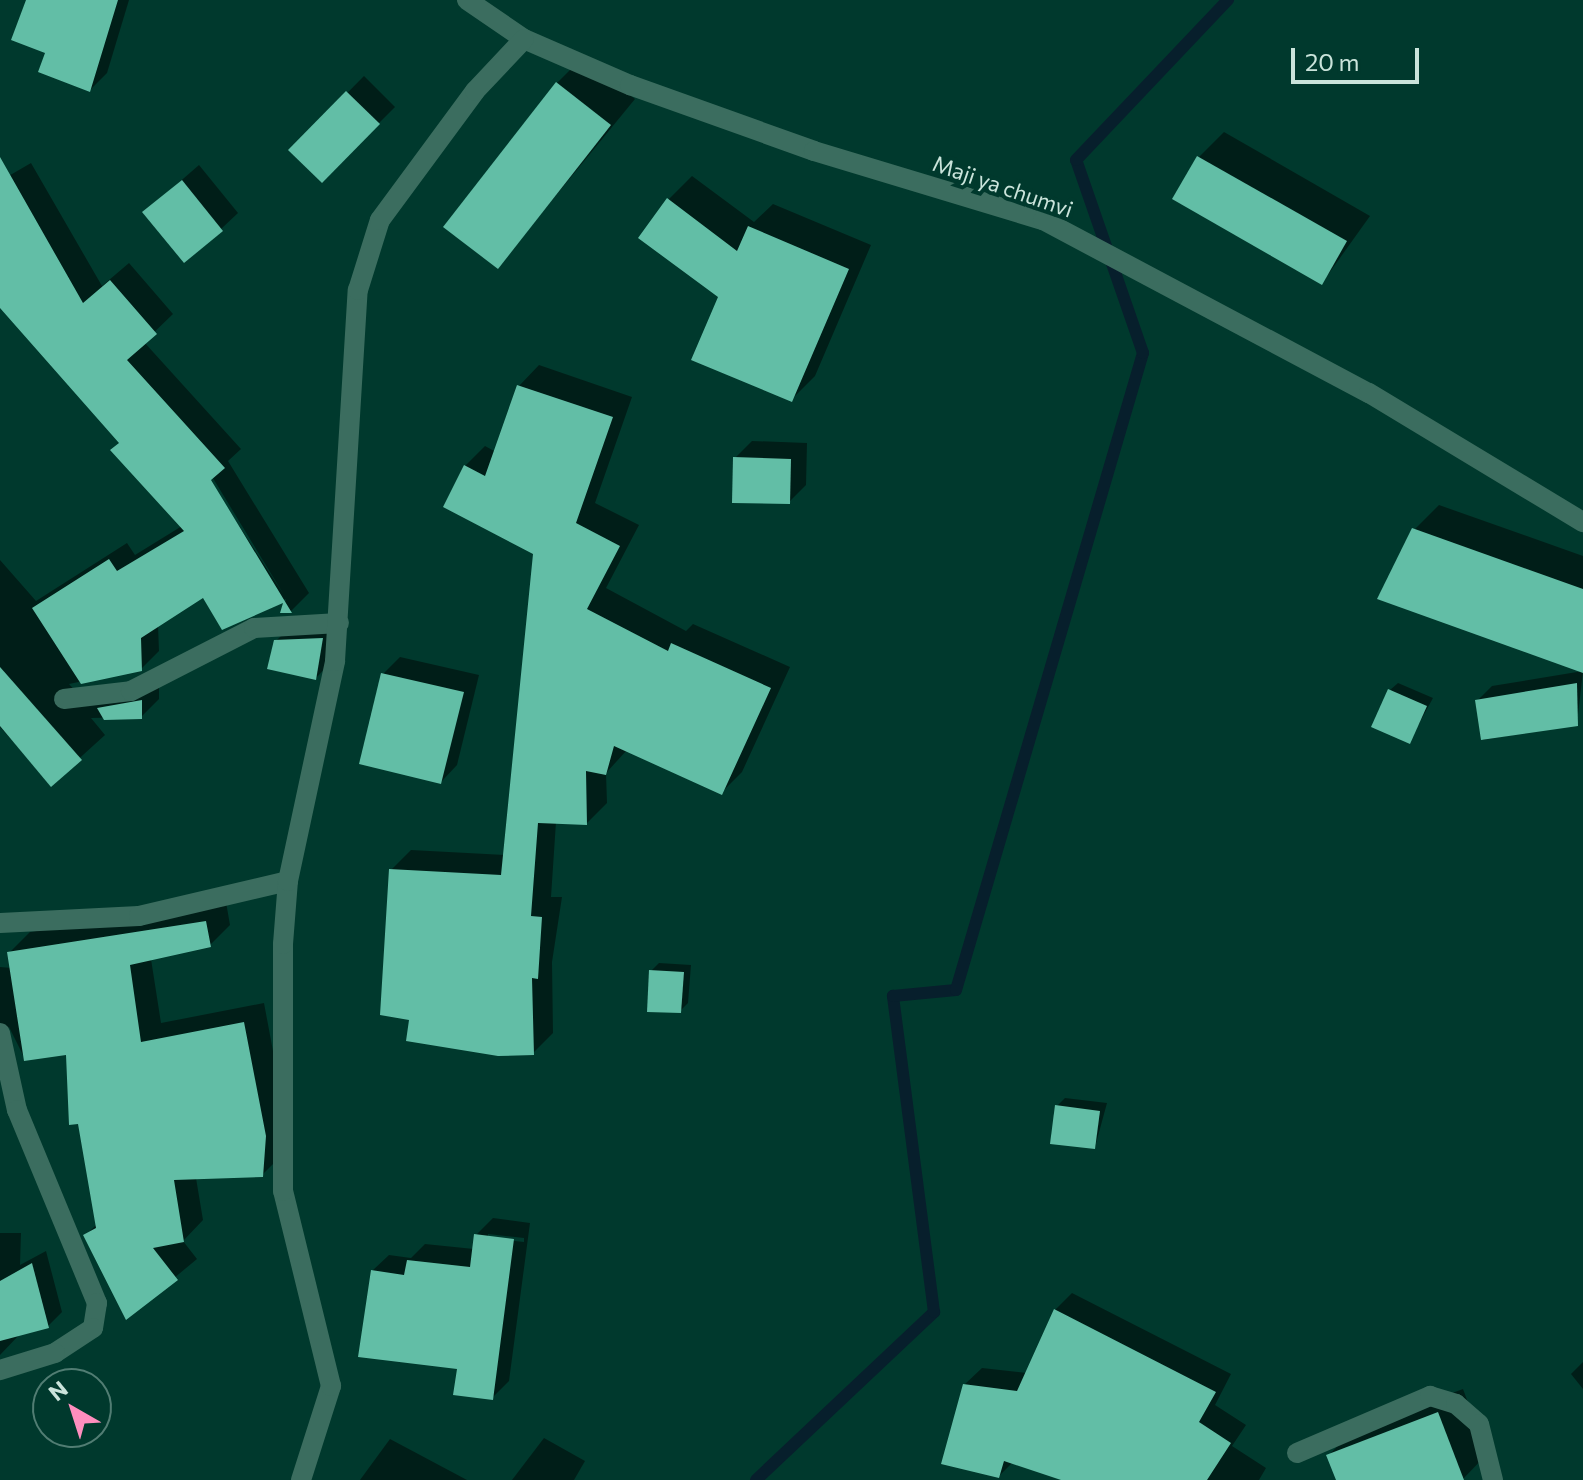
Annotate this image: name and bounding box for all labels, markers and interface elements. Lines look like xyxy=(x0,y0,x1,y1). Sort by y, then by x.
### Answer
scale bar xyxy=(1295,32,1423,82)
text: 20 m xyxy=(1305,47,1359,76)
street label: Maji ya chumvi xyxy=(930,150,1076,222)
north arrow xyxy=(32,1368,112,1448)
text: N xyxy=(43,1375,73,1406)

